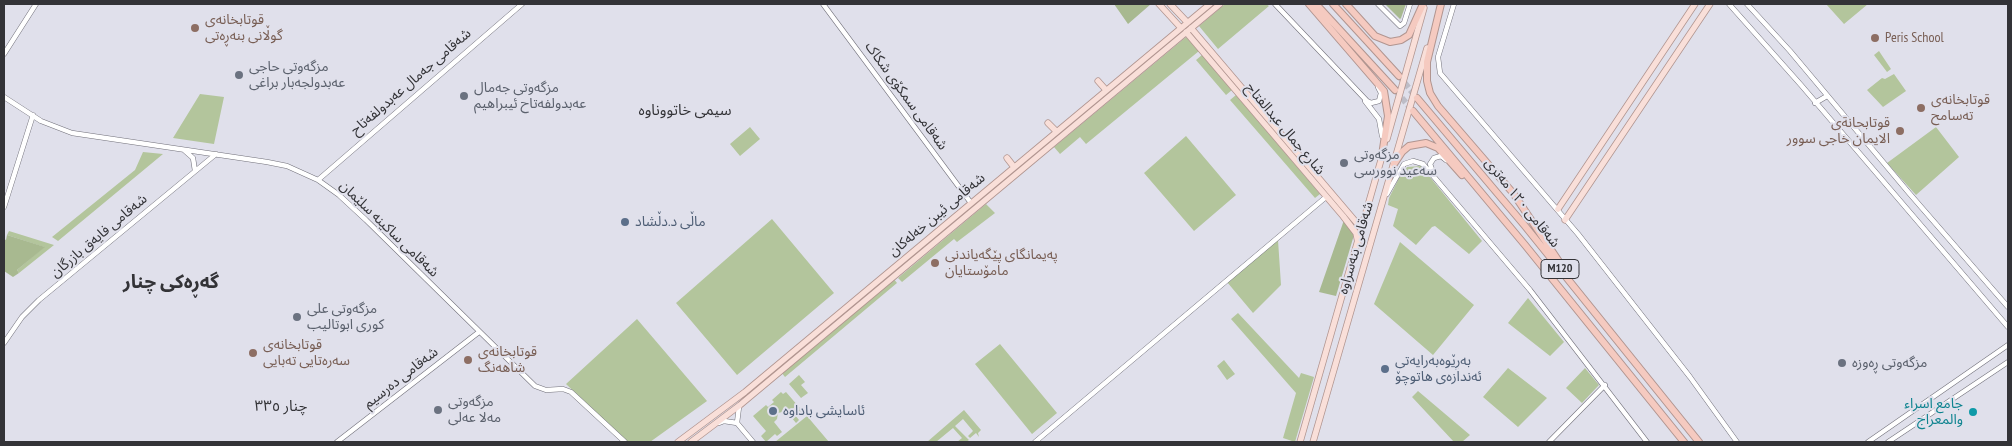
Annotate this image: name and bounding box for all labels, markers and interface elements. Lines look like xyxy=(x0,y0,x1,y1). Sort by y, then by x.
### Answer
place label: قوتابخانەی گوڵانی بنەڕەتی xyxy=(205,12,283,44)
marker: قوتابخانەی گوڵانی بنەڕەتی xyxy=(189,22,201,34)
street label: شەقامی جەمال عەبدولفەتاح xyxy=(347,25,475,139)
place label: Peris School xyxy=(1885,30,1944,46)
marker: Peris School xyxy=(1869,32,1881,44)
street label: شەقامی سمکۆی شکاک xyxy=(861,39,951,153)
place label: مزگەوتی حاجی عەبدولجەبار براغی xyxy=(249,59,345,92)
marker: مزگەوتی حاجی عەبدولجەبار براغی xyxy=(233,69,245,81)
place label: مزگەوتی جەمال عەبدولفەتاح ئیبراهیم xyxy=(474,80,586,112)
street label: شارع جمال عبدالفتاح xyxy=(1242,80,1328,178)
marker: مزگەوتی جەمال عەبدولفەتاح ئیبراهیم xyxy=(458,90,470,102)
place label: قوتابخانەی تەسامح xyxy=(1931,92,1990,124)
district label: سیمی خاتووناوه xyxy=(639,102,731,120)
marker: قوتابخانەی تەسامح xyxy=(1915,102,1927,114)
place label: قوتابحانةى الايمان خاجى سوور xyxy=(1787,115,1890,148)
marker: قوتابحانةى الايمان خاجى سوور xyxy=(1894,125,1906,137)
place label: مزگەوتی سەعید نوورسی xyxy=(1354,147,1437,180)
street label: شەقامی ١٢٠ مەتری xyxy=(1481,155,1563,251)
marker: مزگەوتی سەعید نوورسی xyxy=(1338,157,1350,169)
street label: شەقامی ئیبن خەلەکان xyxy=(885,170,989,260)
street label: شەقامی ساکینە سلێمان xyxy=(336,177,442,281)
street label: شەقامی فایەق بازرگان xyxy=(47,191,151,281)
street label: شەقامی بنەسراوە xyxy=(1335,200,1377,296)
place label: ماڵی د.دڵشاد xyxy=(635,214,705,230)
marker: ماڵی د.دڵشاد xyxy=(619,216,631,228)
place label: پەیمانگای پێگەیاندنی مامۆستایان xyxy=(945,247,1058,280)
marker: پەیمانگای پێگەیاندنی مامۆستایان xyxy=(929,257,941,269)
road number: M120 xyxy=(1541,260,1579,278)
district label: گەڕەکی چنار xyxy=(123,272,219,294)
place label: مزگەوتی علی کوری ابوتالیب xyxy=(307,301,384,334)
marker: مزگەوتی علی کوری ابوتالیب xyxy=(291,311,303,323)
place label: قوتابخانەی سەرەتایی تەبایی xyxy=(263,337,350,370)
street label: شەقامی دەرسیم xyxy=(360,344,442,412)
place label: قوتابخانەى شاهەنگ xyxy=(478,344,537,377)
marker: قوتابخانەی سەرەتایی تەبایی xyxy=(247,347,259,359)
place label: بەڕێوەبەرایەتی ئەندازەی هاتوچۆ xyxy=(1395,353,1482,386)
marker: قوتابخانەى شاهەنگ xyxy=(462,354,474,366)
place label: مزگەوتی ڕەوزە xyxy=(1852,355,1927,371)
marker: مزگەوتی ڕەوزە xyxy=(1836,357,1848,369)
marker: بەڕێوەبەرایەتی ئەندازەی هاتوچۆ xyxy=(1379,363,1391,375)
place label: مزگەوتی مەلا عەلی xyxy=(448,394,501,427)
place label: جامع اسراء والمعراج xyxy=(1904,396,1963,428)
district label: چنار ٣٣٥ xyxy=(255,398,307,416)
place label: ئاسايشى باداوه xyxy=(783,403,865,419)
marker: مزگەوتی مەلا عەلی xyxy=(432,404,444,416)
marker: ئاسايشى باداوه xyxy=(767,405,779,417)
marker: جامع اسراء والمعراج xyxy=(1967,406,1979,418)

